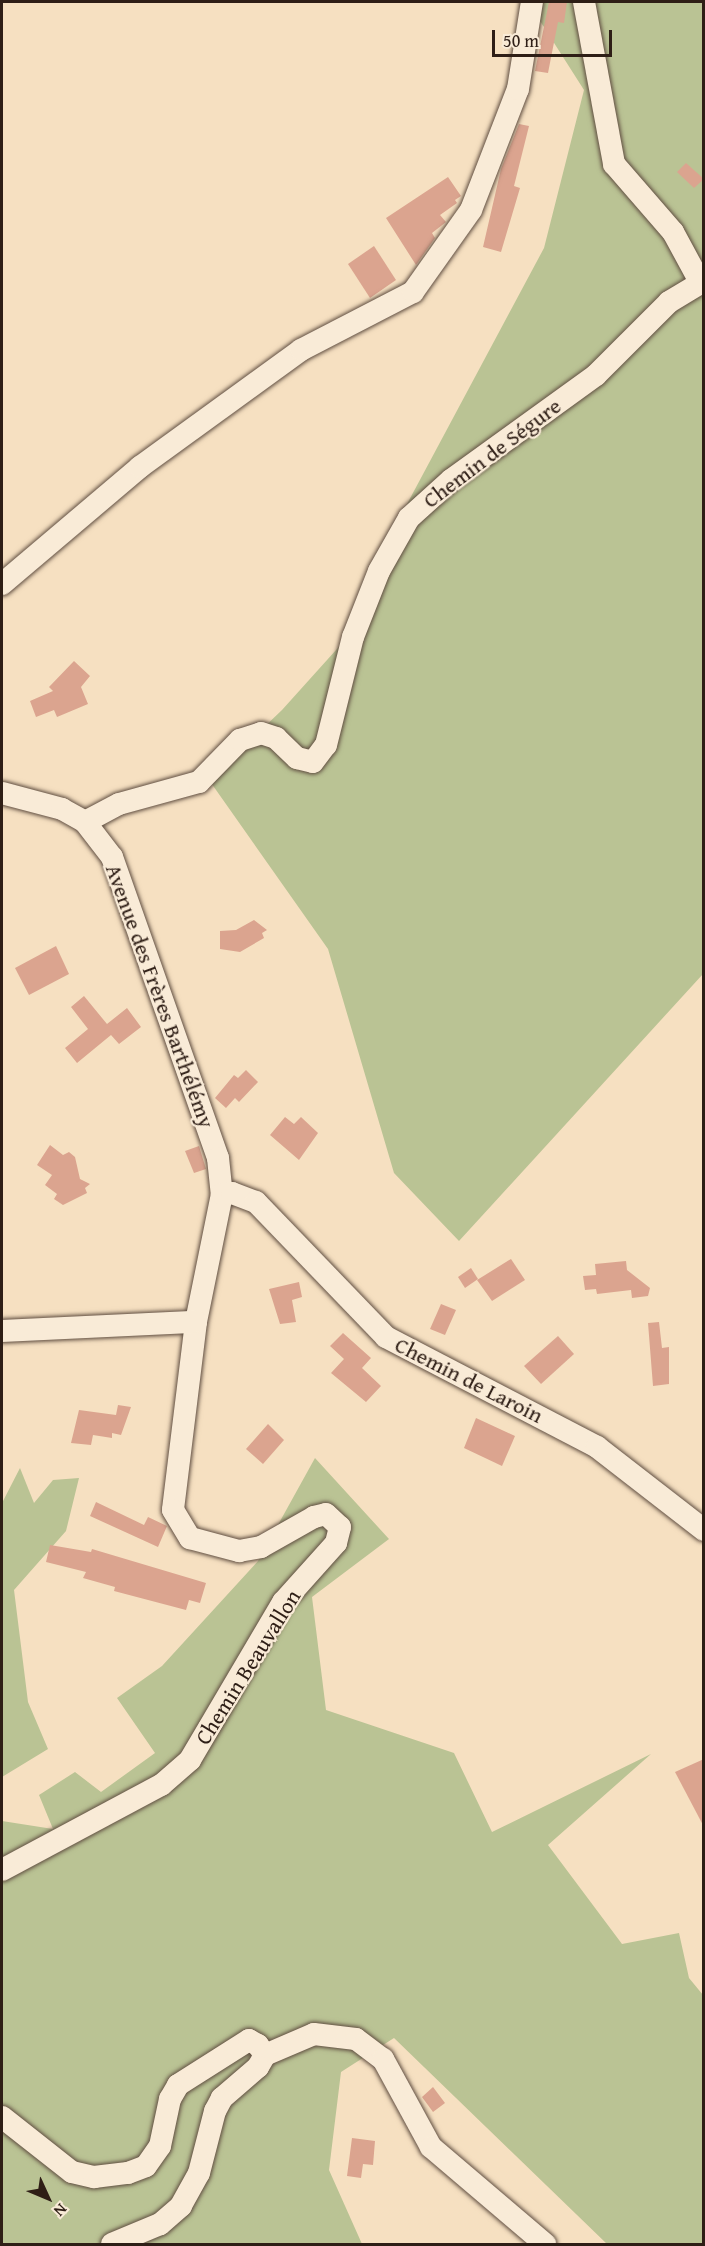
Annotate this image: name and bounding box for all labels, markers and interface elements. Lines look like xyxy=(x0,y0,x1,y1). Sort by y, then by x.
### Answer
scale bar xyxy=(495,18,615,56)
text: 50 m xyxy=(503,27,539,54)
street label: Chemin de Ségure xyxy=(418,393,566,513)
street label: Avenue des Frères Barthélémy xyxy=(100,861,220,1131)
street label: Chemin de Laroin xyxy=(391,1331,547,1429)
street label: Chemin Beauvallon xyxy=(190,1585,306,1749)
north arrow xyxy=(18,2168,78,2228)
text: N xyxy=(49,2198,73,2223)

